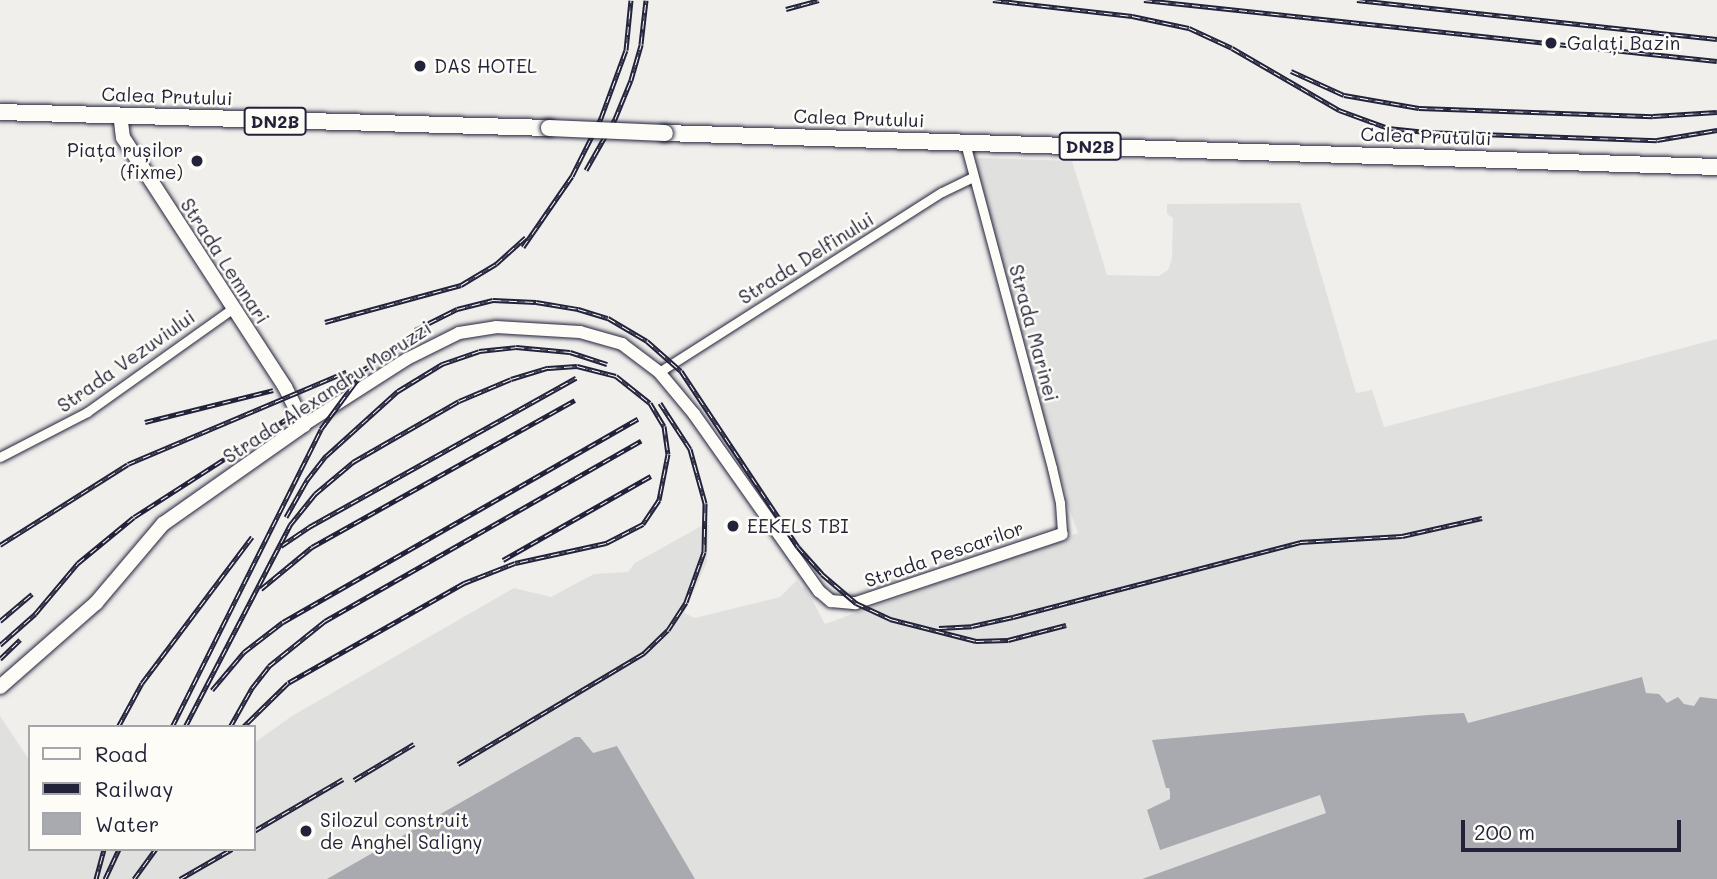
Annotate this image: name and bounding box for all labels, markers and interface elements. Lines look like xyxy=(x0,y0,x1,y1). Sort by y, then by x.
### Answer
place label: Galați Bazin xyxy=(1567,32,1680,54)
marker: Galați Bazin xyxy=(1541,33,1561,53)
place label: DAS HOTEL xyxy=(434,55,537,77)
marker: DAS HOTEL xyxy=(412,58,428,74)
street label: Calea Prutului xyxy=(101,82,233,110)
street label: Calea Prutului xyxy=(793,104,925,132)
road number: DN2B xyxy=(244,106,306,136)
street label: Calea Prutului xyxy=(1360,122,1492,150)
road number: DN2B xyxy=(1058,132,1122,160)
place label: Piața rușilor (fixme) xyxy=(67,139,183,183)
marker: Piața rușilor (fixme) xyxy=(189,153,205,169)
street label: Strada Lemnari xyxy=(176,194,274,328)
street label: Strada Delfinului xyxy=(734,207,878,309)
street label: Strada Marinei xyxy=(1005,262,1063,404)
street label: Strada Vezuviului xyxy=(53,305,199,417)
street label: Strada Alexandru Moruzzi xyxy=(219,316,435,468)
place label: EEKELS TBI xyxy=(747,515,849,537)
street label: Strada Pescarilor xyxy=(861,516,1027,592)
marker: EEKELS TBI xyxy=(725,518,741,534)
legend xyxy=(28,725,256,851)
text: Road xyxy=(95,740,147,767)
text: Railway xyxy=(95,775,174,802)
scale bar xyxy=(1465,806,1686,850)
place label: Silozul construit de Anghel Saligny xyxy=(320,809,482,853)
text: Water xyxy=(95,810,159,837)
text: 200 m xyxy=(1474,818,1535,845)
marker: Silozul construit de Anghel Saligny xyxy=(298,823,314,839)

